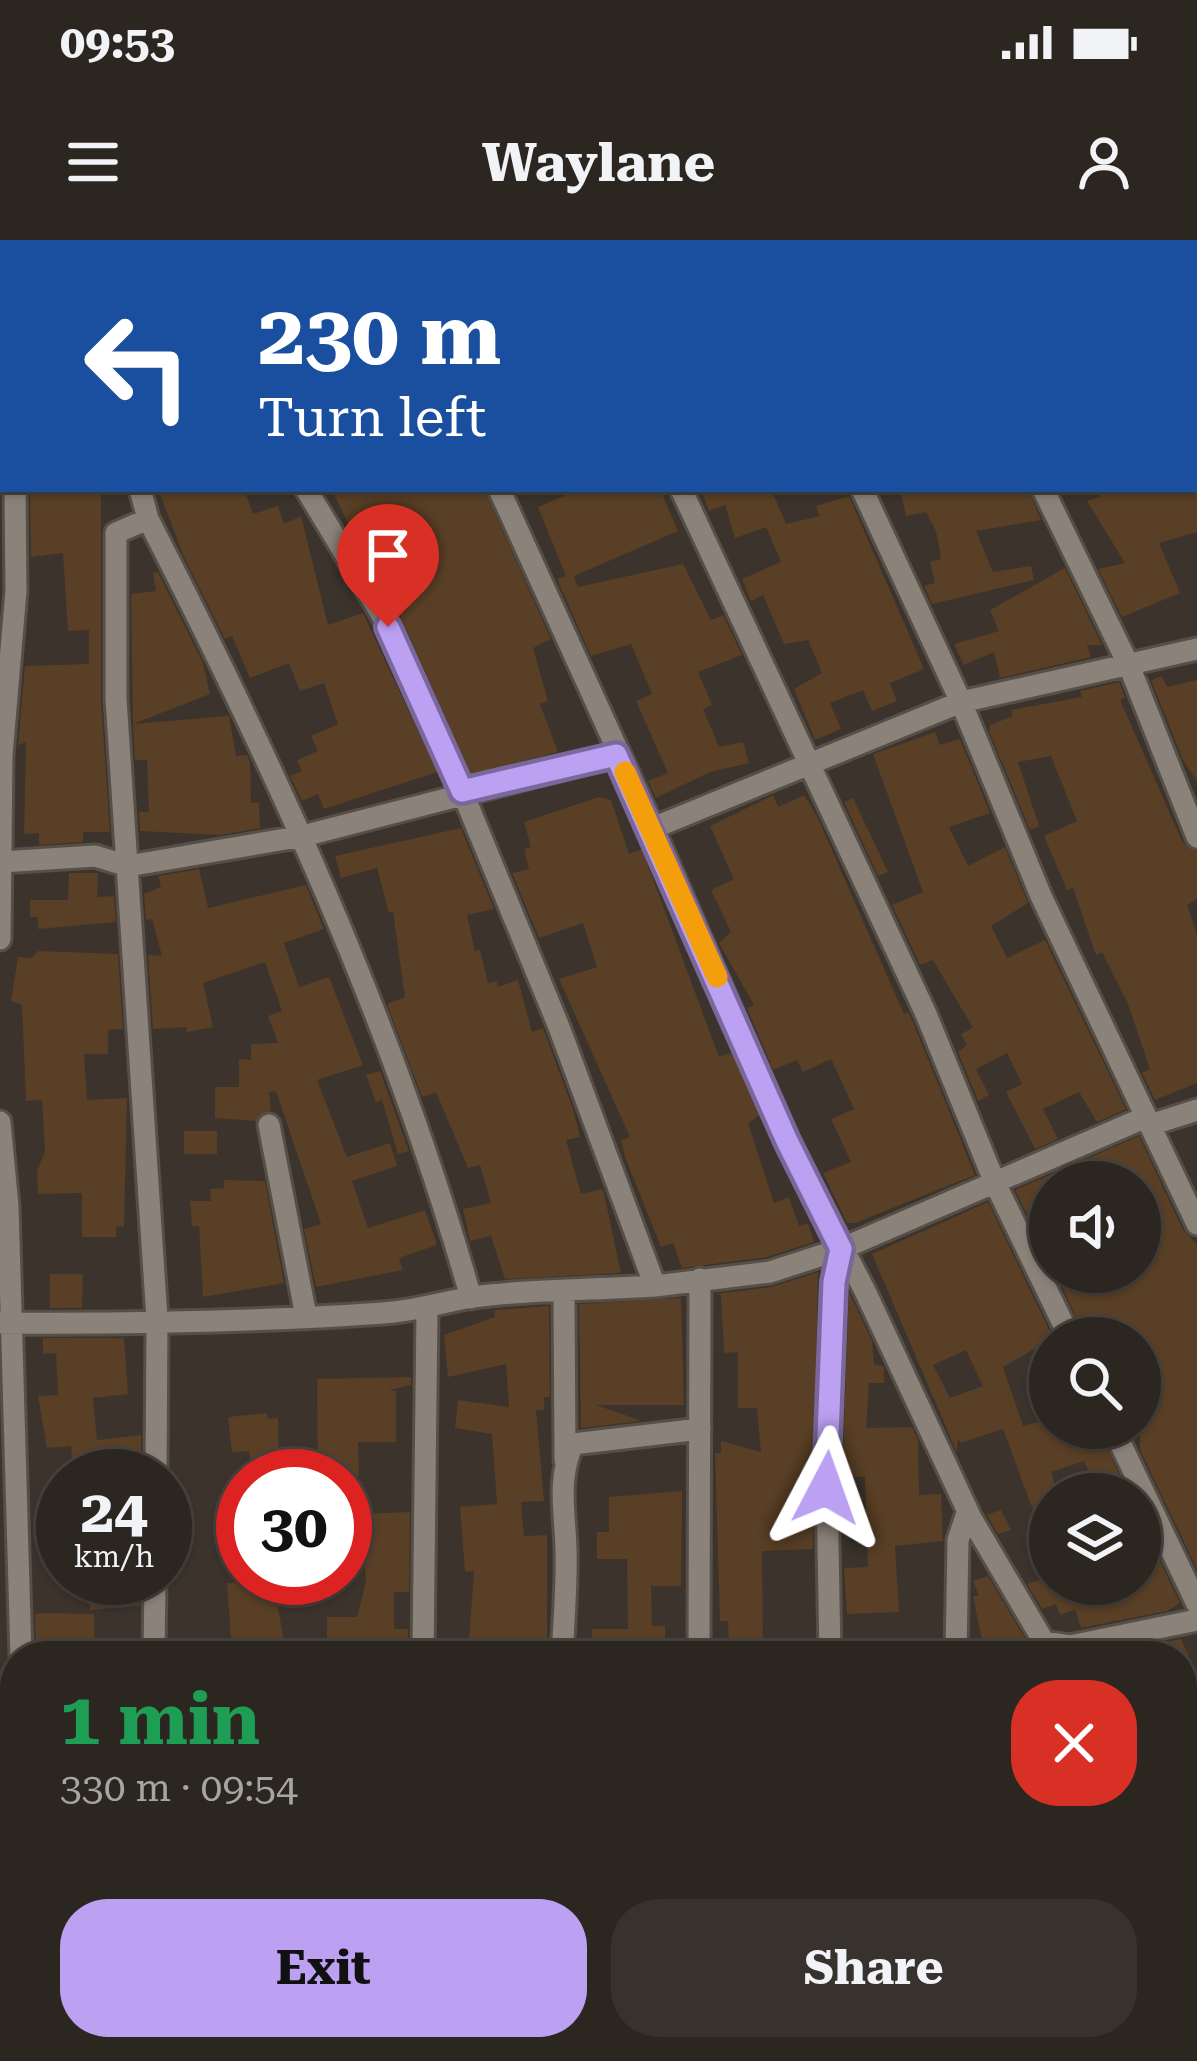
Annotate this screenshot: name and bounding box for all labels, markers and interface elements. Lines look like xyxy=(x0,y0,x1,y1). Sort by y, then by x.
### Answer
text: 09:53 xyxy=(60,16,175,69)
icon: menu xyxy=(60,129,126,195)
icon: person xyxy=(1071,129,1137,195)
text: Waylane xyxy=(482,131,715,194)
text: 230 m xyxy=(258,286,501,384)
icon: left xyxy=(60,288,216,444)
text: Turn left xyxy=(258,386,486,449)
pin xyxy=(337,504,439,627)
icon: arrive xyxy=(355,522,421,588)
map controls xyxy=(1029,1161,1161,1605)
button: sound xyxy=(1029,1161,1161,1293)
button: search xyxy=(1029,1317,1161,1449)
position arrow xyxy=(763,1425,889,1551)
speed limit sign: 30 xyxy=(216,1449,372,1605)
button: layers xyxy=(1029,1473,1161,1605)
text: 24 xyxy=(80,1476,148,1547)
text: km/h xyxy=(74,1539,154,1574)
text: 1 min xyxy=(60,1677,260,1762)
button: close xyxy=(1011,1680,1137,1806)
text: 330 m · 09:54 xyxy=(60,1765,298,1811)
button: Exit xyxy=(60,1899,587,2037)
button: Share xyxy=(611,1899,1137,2037)

